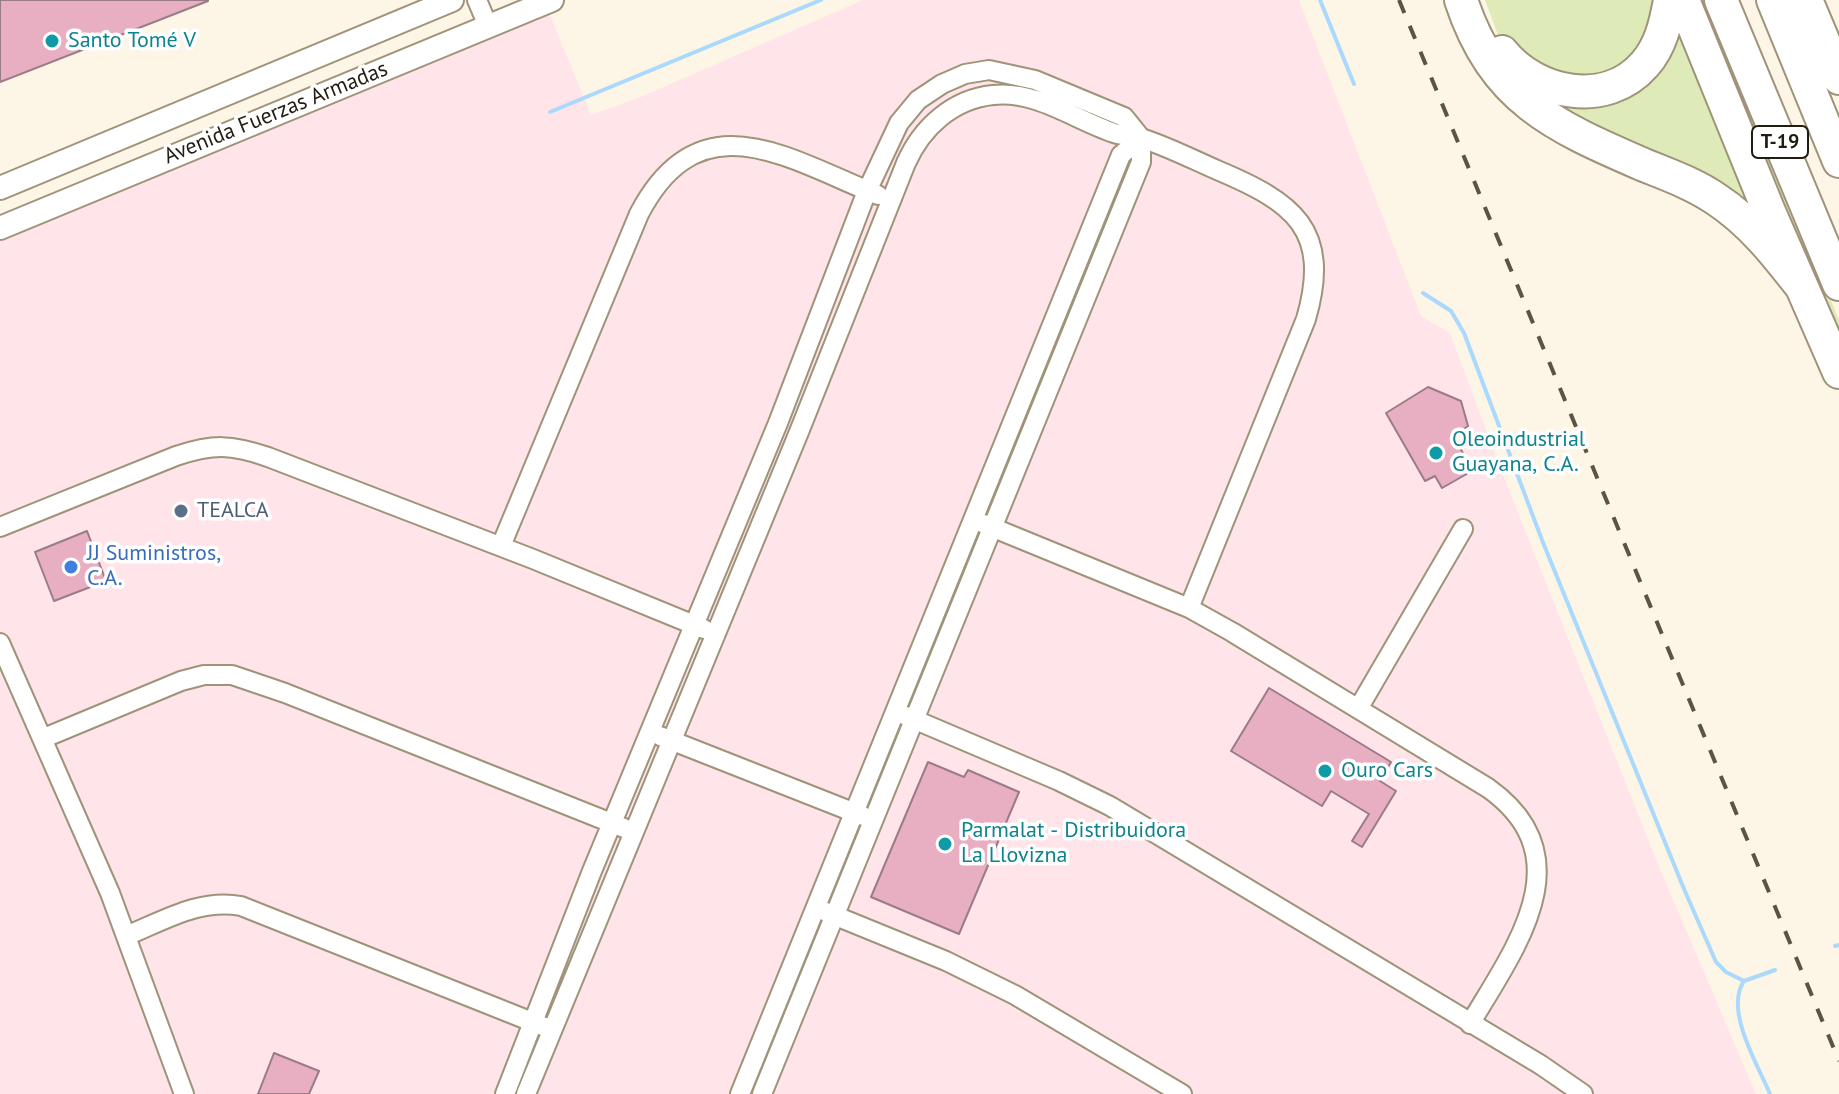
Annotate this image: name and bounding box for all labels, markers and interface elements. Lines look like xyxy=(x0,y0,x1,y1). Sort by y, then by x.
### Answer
place label: Santo Tomé V xyxy=(68,28,196,54)
marker: Santo Tomé V xyxy=(43,32,61,50)
street label: Avenida Fuerzas Armadas xyxy=(160,56,392,170)
road number: T-19 xyxy=(1752,126,1808,158)
place label: Oleoindustrial Guayana, C.A. xyxy=(1452,427,1585,478)
marker: Oleoindustrial Guayana, C.A. xyxy=(1427,444,1445,462)
place label: TEALCA xyxy=(197,498,269,524)
marker: TEALCA xyxy=(172,502,190,520)
place label: JJ Suministros, C.A. xyxy=(87,541,221,592)
marker: JJ Suministros, C.A. xyxy=(62,558,80,576)
place label: Ouro Cars xyxy=(1341,758,1433,784)
marker: Ouro Cars xyxy=(1316,762,1334,780)
place label: Parmalat - Distribuidora La Llovizna xyxy=(961,818,1186,870)
marker: Parmalat - Distribuidora La Llovizna xyxy=(936,835,954,853)

